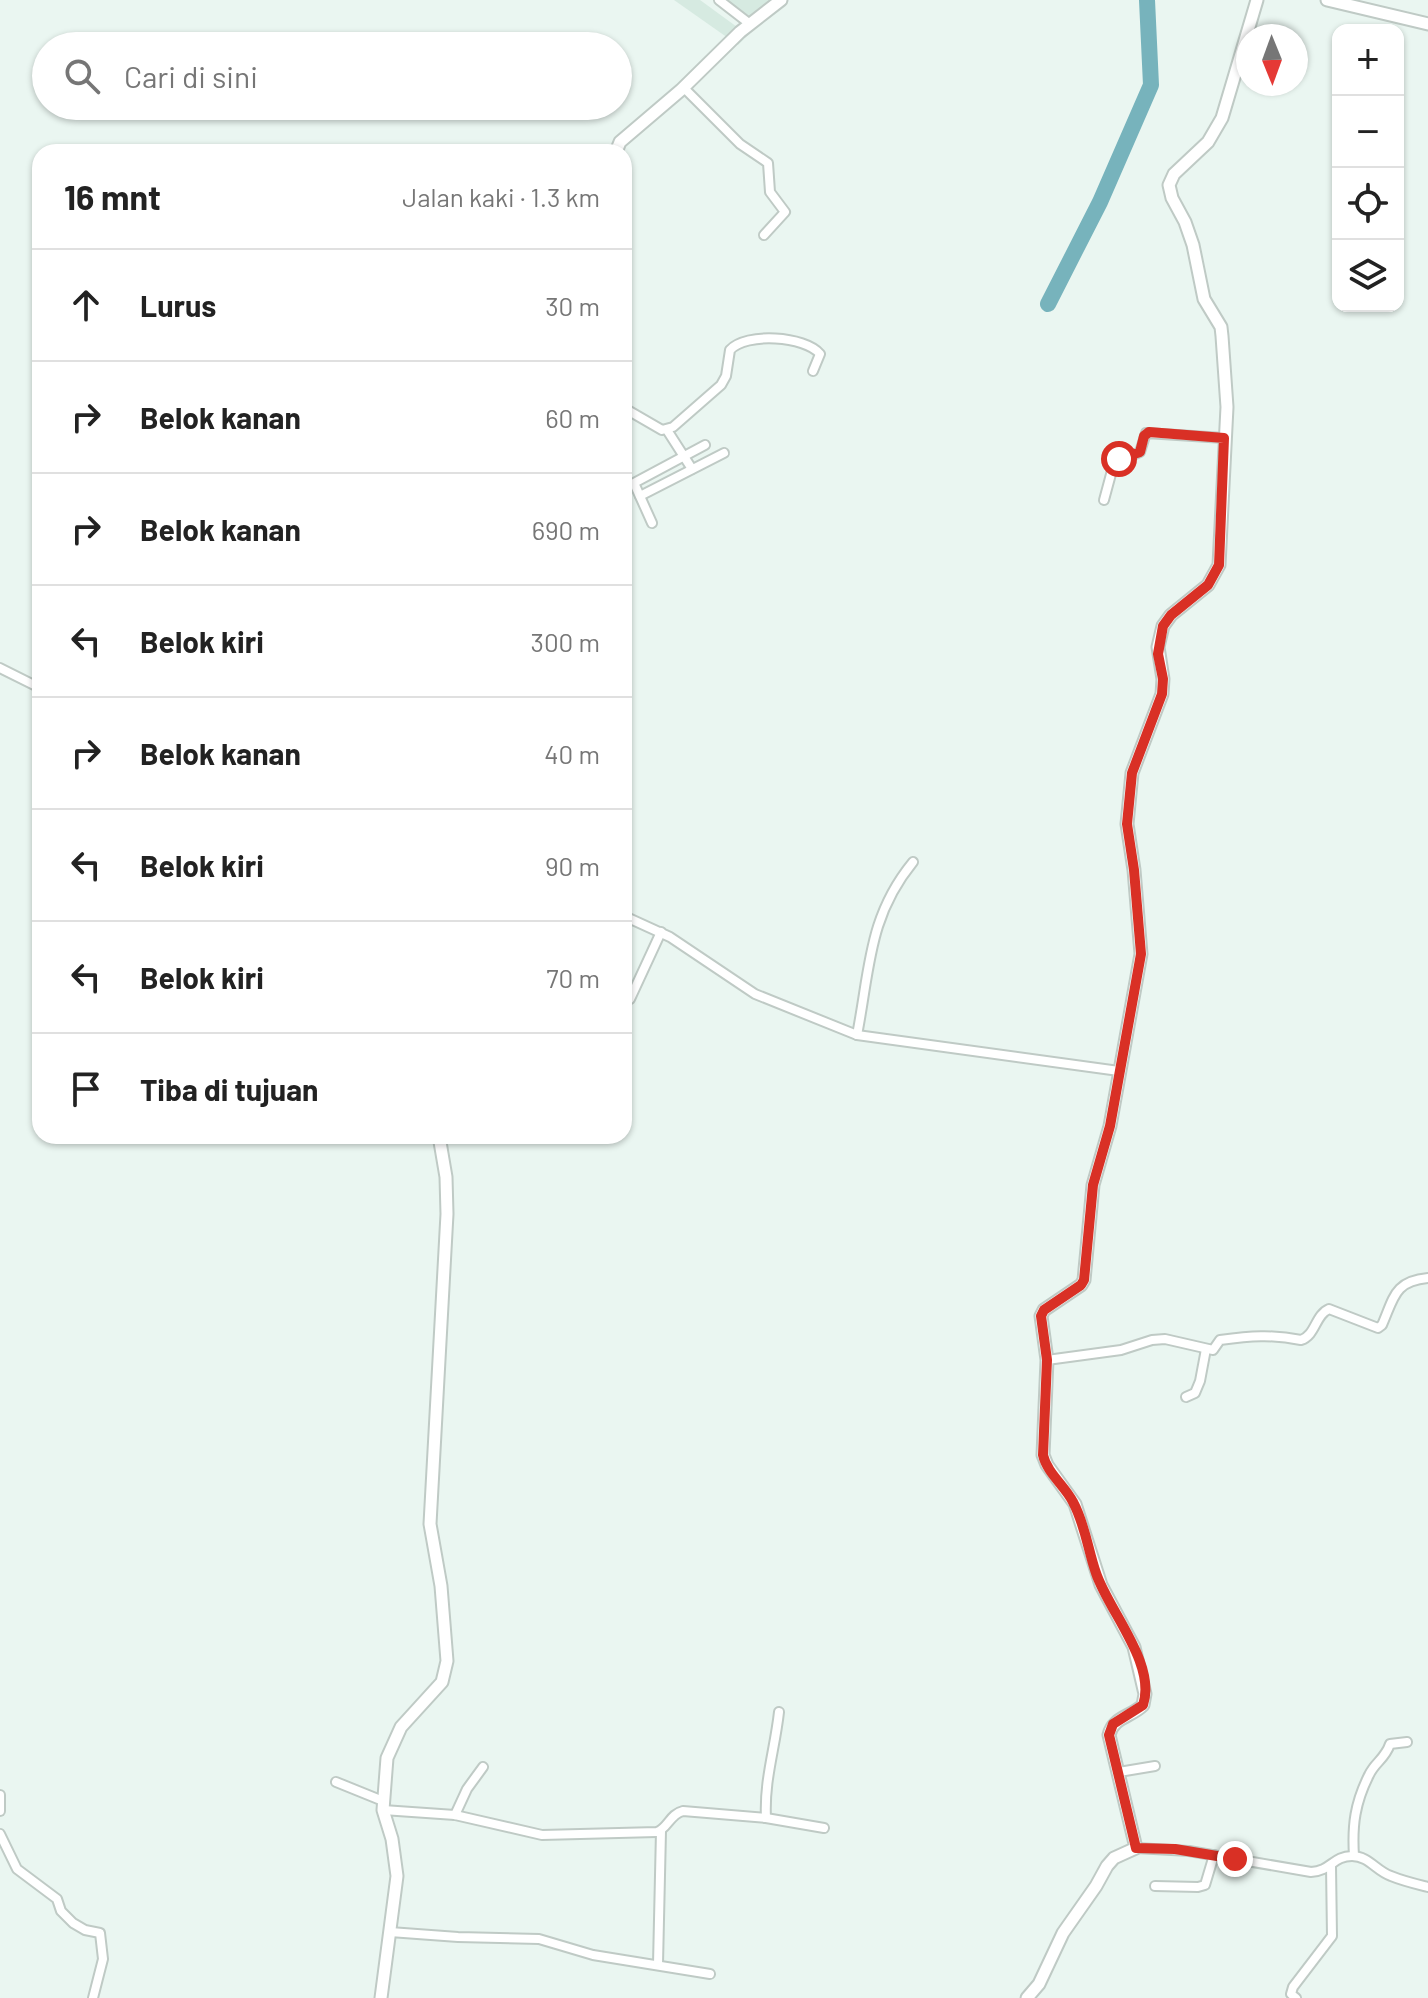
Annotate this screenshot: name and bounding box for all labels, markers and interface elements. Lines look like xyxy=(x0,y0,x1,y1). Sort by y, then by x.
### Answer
north arrow xyxy=(1236,24,1308,96)
map controls xyxy=(1332,24,1404,312)
button: + xyxy=(1332,24,1404,96)
search box xyxy=(32,32,632,120)
icon: search xyxy=(60,54,104,98)
text: Cari di sini xyxy=(124,58,258,94)
button: − xyxy=(1332,96,1404,168)
button: locate xyxy=(1332,168,1404,240)
text: 16 mnt xyxy=(64,176,161,217)
text: Jalan kaki · 1.3 km xyxy=(402,181,600,212)
button: layers xyxy=(1332,240,1404,312)
icon: ahead xyxy=(64,283,108,327)
text: Lurus xyxy=(140,287,216,323)
text: 30 m xyxy=(545,290,600,321)
icon: right xyxy=(64,395,108,439)
text: Belok kanan xyxy=(140,399,301,435)
text: 60 m xyxy=(545,402,600,433)
route start xyxy=(1101,441,1137,477)
icon: right xyxy=(64,507,108,551)
text: Belok kanan xyxy=(140,511,301,547)
text: 690 m xyxy=(532,514,600,545)
icon: left xyxy=(64,619,108,663)
text: Belok kiri xyxy=(140,623,264,659)
text: 300 m xyxy=(531,626,600,657)
icon: right xyxy=(64,731,108,775)
text: Belok kanan xyxy=(140,735,301,771)
text: 40 m xyxy=(544,738,600,769)
icon: left xyxy=(64,843,108,887)
text: Belok kiri xyxy=(140,847,264,883)
text: 90 m xyxy=(545,850,600,881)
icon: left xyxy=(64,955,108,999)
text: Belok kiri xyxy=(140,959,264,995)
text: 70 m xyxy=(546,962,600,993)
icon: arrive xyxy=(64,1067,108,1111)
text: Tiba di tujuan xyxy=(140,1071,318,1107)
route end xyxy=(1217,1841,1253,1877)

